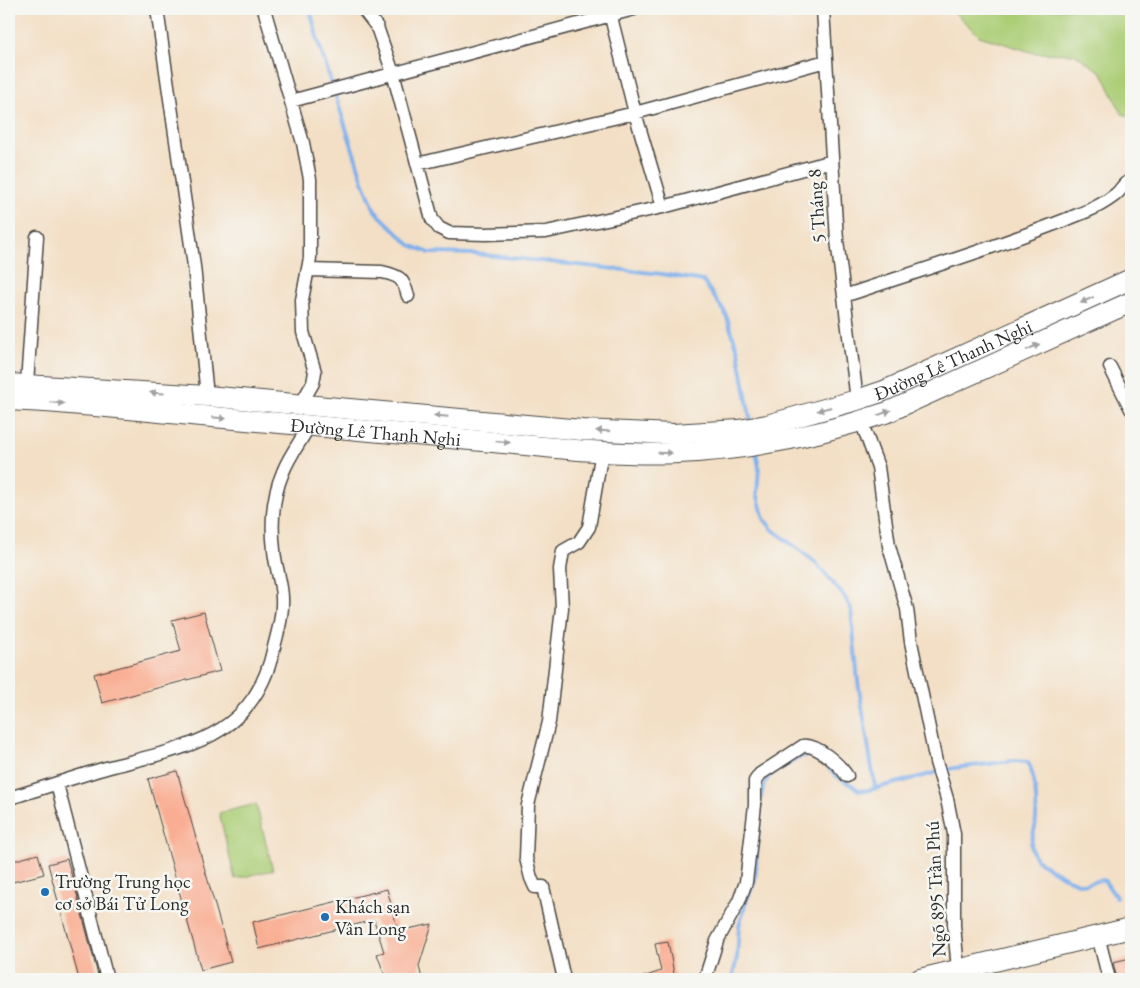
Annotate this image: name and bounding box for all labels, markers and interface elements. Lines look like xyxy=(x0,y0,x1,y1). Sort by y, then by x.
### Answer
street label: 5 Tháng 8 xyxy=(801,168,832,244)
one-way arrow xyxy=(1080,296,1094,304)
street label: Đường Lê Thanh Nghị xyxy=(871,313,1036,406)
one-way arrow xyxy=(1026,342,1040,350)
one-way arrow xyxy=(149,388,165,396)
one-way arrow xyxy=(50,399,66,407)
one-way arrow xyxy=(817,406,832,414)
one-way arrow xyxy=(877,409,892,416)
street label: Đường Lê Thanh Nghị xyxy=(289,412,462,452)
one-way arrow xyxy=(433,412,449,420)
one-way arrow xyxy=(212,414,228,422)
one-way arrow xyxy=(595,427,611,435)
one-way arrow xyxy=(495,439,511,447)
one-way arrow xyxy=(658,449,674,457)
street label: Ngõ 895 Trần Phú xyxy=(919,820,952,958)
place label: Trường Trung học cơ sở Bái Tử Long xyxy=(55,869,191,916)
marker: Trường Trung học cơ sở Bái Tử Long xyxy=(39,886,51,898)
place label: Khách sạn Vân Long xyxy=(335,894,410,941)
marker: Khách sạn Vân Long xyxy=(319,911,331,923)

